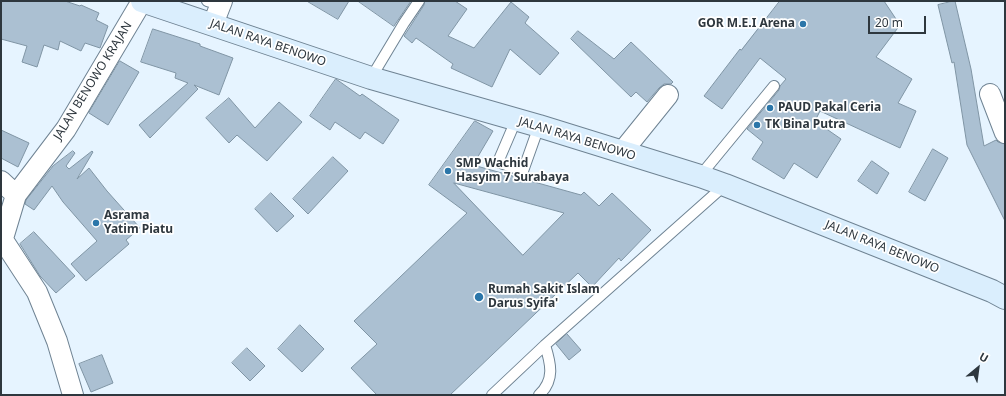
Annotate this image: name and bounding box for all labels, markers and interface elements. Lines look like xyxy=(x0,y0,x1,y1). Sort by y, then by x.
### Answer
scale bar xyxy=(870,8,928,34)
text: 20 m xyxy=(875,14,903,31)
street label: JALAN RAYA BENOWO xyxy=(208,16,328,70)
place label: GOR M.E.I Arena xyxy=(698,17,795,31)
street label: JALAN BENOWO KRAJAN xyxy=(51,19,135,143)
marker: GOR M.E.I Arena xyxy=(798,19,808,29)
place label: PAUD Pakal Ceria xyxy=(778,101,881,115)
marker: PAUD Pakal Ceria xyxy=(765,103,775,113)
street label: JALAN RAYA BENOWO xyxy=(517,114,637,164)
place label: TK Bina Putra xyxy=(765,118,845,132)
marker: TK Bina Putra xyxy=(752,120,762,130)
place label: SMP Wachid Hasyim 7 Surabaya xyxy=(456,157,569,185)
marker: SMP Wachid Hasyim 7 Surabaya xyxy=(443,166,453,176)
place label: Asrama Yatim Piatu xyxy=(104,209,173,237)
marker: Asrama Yatim Piatu xyxy=(91,218,101,228)
street label: JALAN RAYA BENOWO xyxy=(823,218,941,276)
place label: Rumah Sakit Islam Darus Syifa' xyxy=(488,283,600,311)
marker: Rumah Sakit Islam Darus Syifa' xyxy=(473,291,485,303)
north arrow xyxy=(958,348,998,388)
text: U xyxy=(977,348,991,366)

